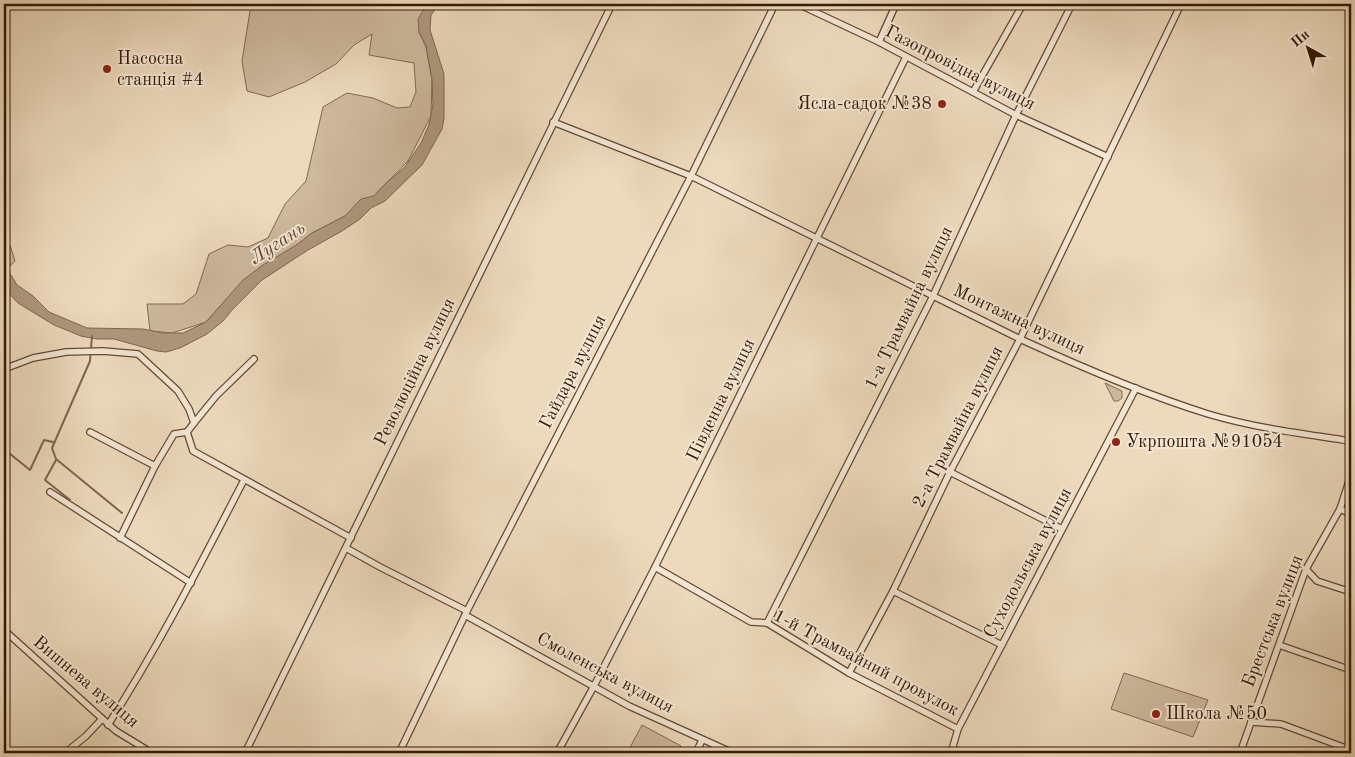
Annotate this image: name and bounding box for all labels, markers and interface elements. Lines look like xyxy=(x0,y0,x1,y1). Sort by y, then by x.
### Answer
street label: Газопровідна вулиця xyxy=(882,22,1038,114)
north arrow xyxy=(1282,22,1332,72)
text: Пн xyxy=(1289,27,1312,50)
place label: Насосна станція #4 xyxy=(117,50,204,89)
marker: Насосна станція #4 xyxy=(101,63,113,75)
place label: Ясла-садок №38 xyxy=(797,95,932,113)
marker: Ясла-садок №38 xyxy=(936,98,948,110)
water label: Лугань xyxy=(247,219,309,269)
street label: 1-а Трамвайна вулиця xyxy=(862,224,956,392)
street label: Монтажна вулиця xyxy=(950,282,1088,358)
street label: Революційна вулиця xyxy=(372,295,458,449)
street label: Гайдара вулиця xyxy=(537,312,609,432)
street label: Південна вулиця xyxy=(684,336,758,464)
street label: 2-а Трамвайна вулиця xyxy=(909,343,1007,511)
place label: Укрпошта №91054 xyxy=(1126,433,1283,451)
marker: Укрпошта №91054 xyxy=(1110,436,1122,448)
street label: Суходольська вулиця xyxy=(981,485,1075,641)
street label: Брестська вулиця xyxy=(1239,552,1307,690)
street label: 1-й Трамвайний провулок xyxy=(770,606,962,720)
street label: Смоленська вулиця xyxy=(534,629,676,717)
street label: Вишнева вулиця xyxy=(30,633,142,731)
place label: Школа №50 xyxy=(1166,705,1267,723)
marker: Школа №50 xyxy=(1150,708,1162,720)

